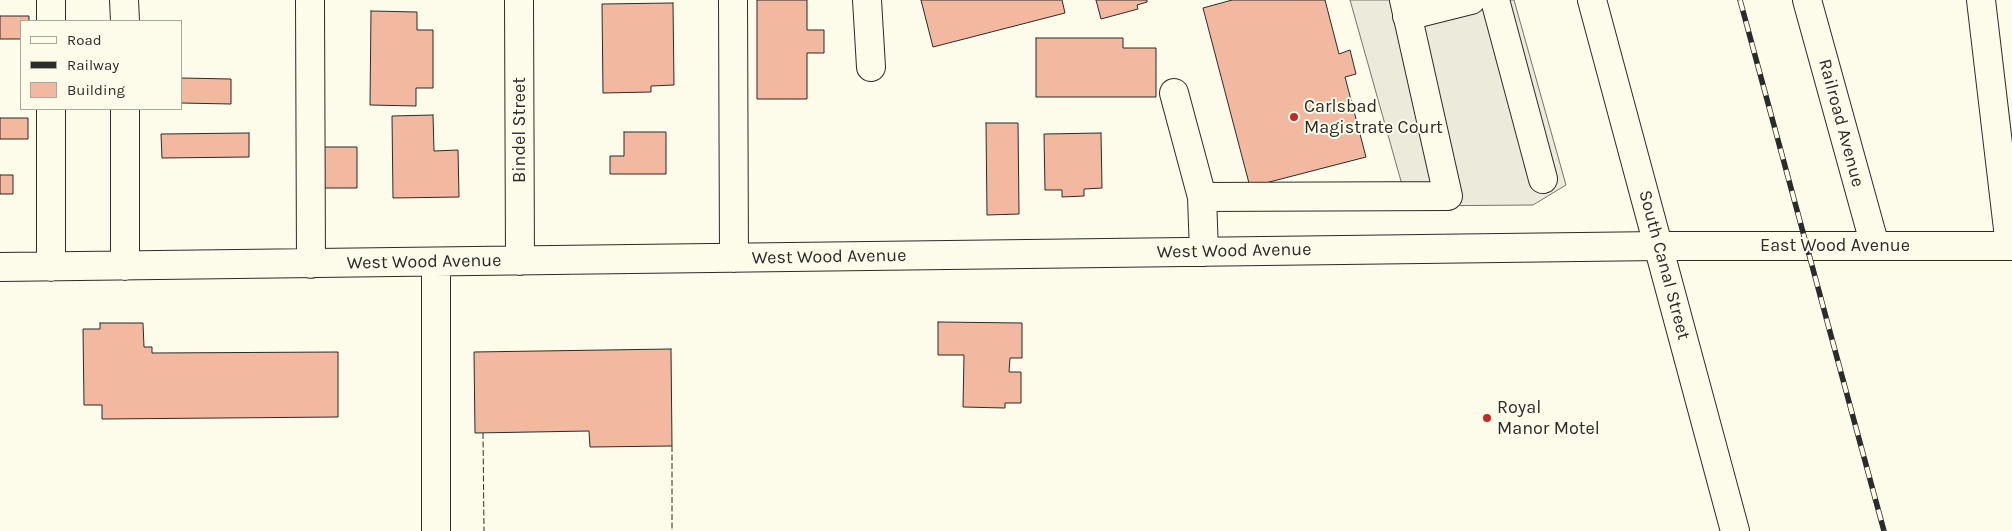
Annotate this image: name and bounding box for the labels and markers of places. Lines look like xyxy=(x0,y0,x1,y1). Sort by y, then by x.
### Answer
place label: Carlsbad Magistrate Court xyxy=(1304,96,1443,138)
marker: Carlsbad Magistrate Court xyxy=(1288,111,1300,123)
place label: Royal Manor Motel xyxy=(1497,397,1600,439)
marker: Royal Manor Motel xyxy=(1481,412,1493,424)

